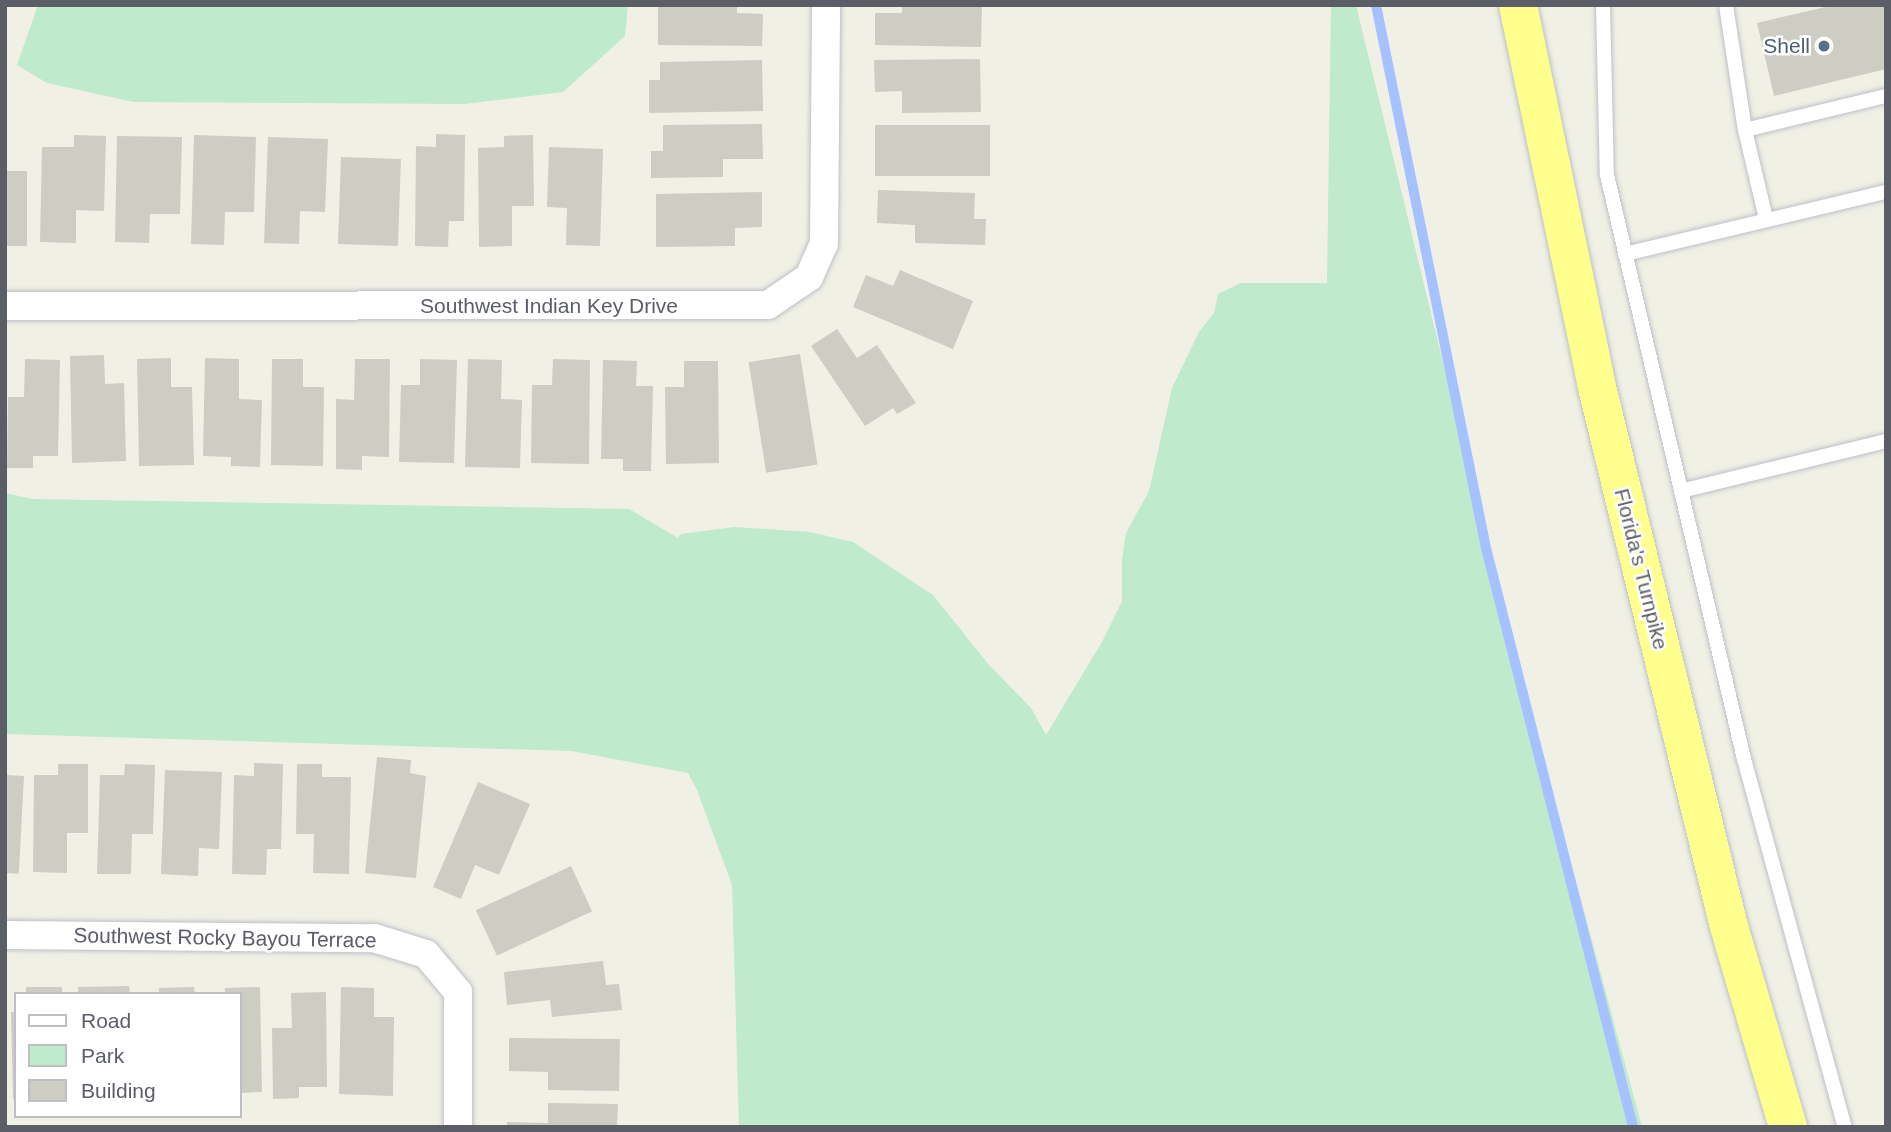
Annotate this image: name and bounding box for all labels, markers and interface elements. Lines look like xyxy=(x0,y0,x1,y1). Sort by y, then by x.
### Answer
place label: Shell xyxy=(1763,33,1810,59)
marker: Shell xyxy=(1816,38,1832,54)
street label: Southwest Indian Key Drive xyxy=(420,293,678,319)
street label: Florida's Turnpike xyxy=(1609,486,1673,652)
street label: Southwest Rocky Bayou Terrace xyxy=(73,923,377,953)
legend xyxy=(14,992,242,1118)
text: Road xyxy=(81,1009,131,1032)
text: Park xyxy=(81,1044,124,1067)
text: Building xyxy=(81,1079,156,1102)

